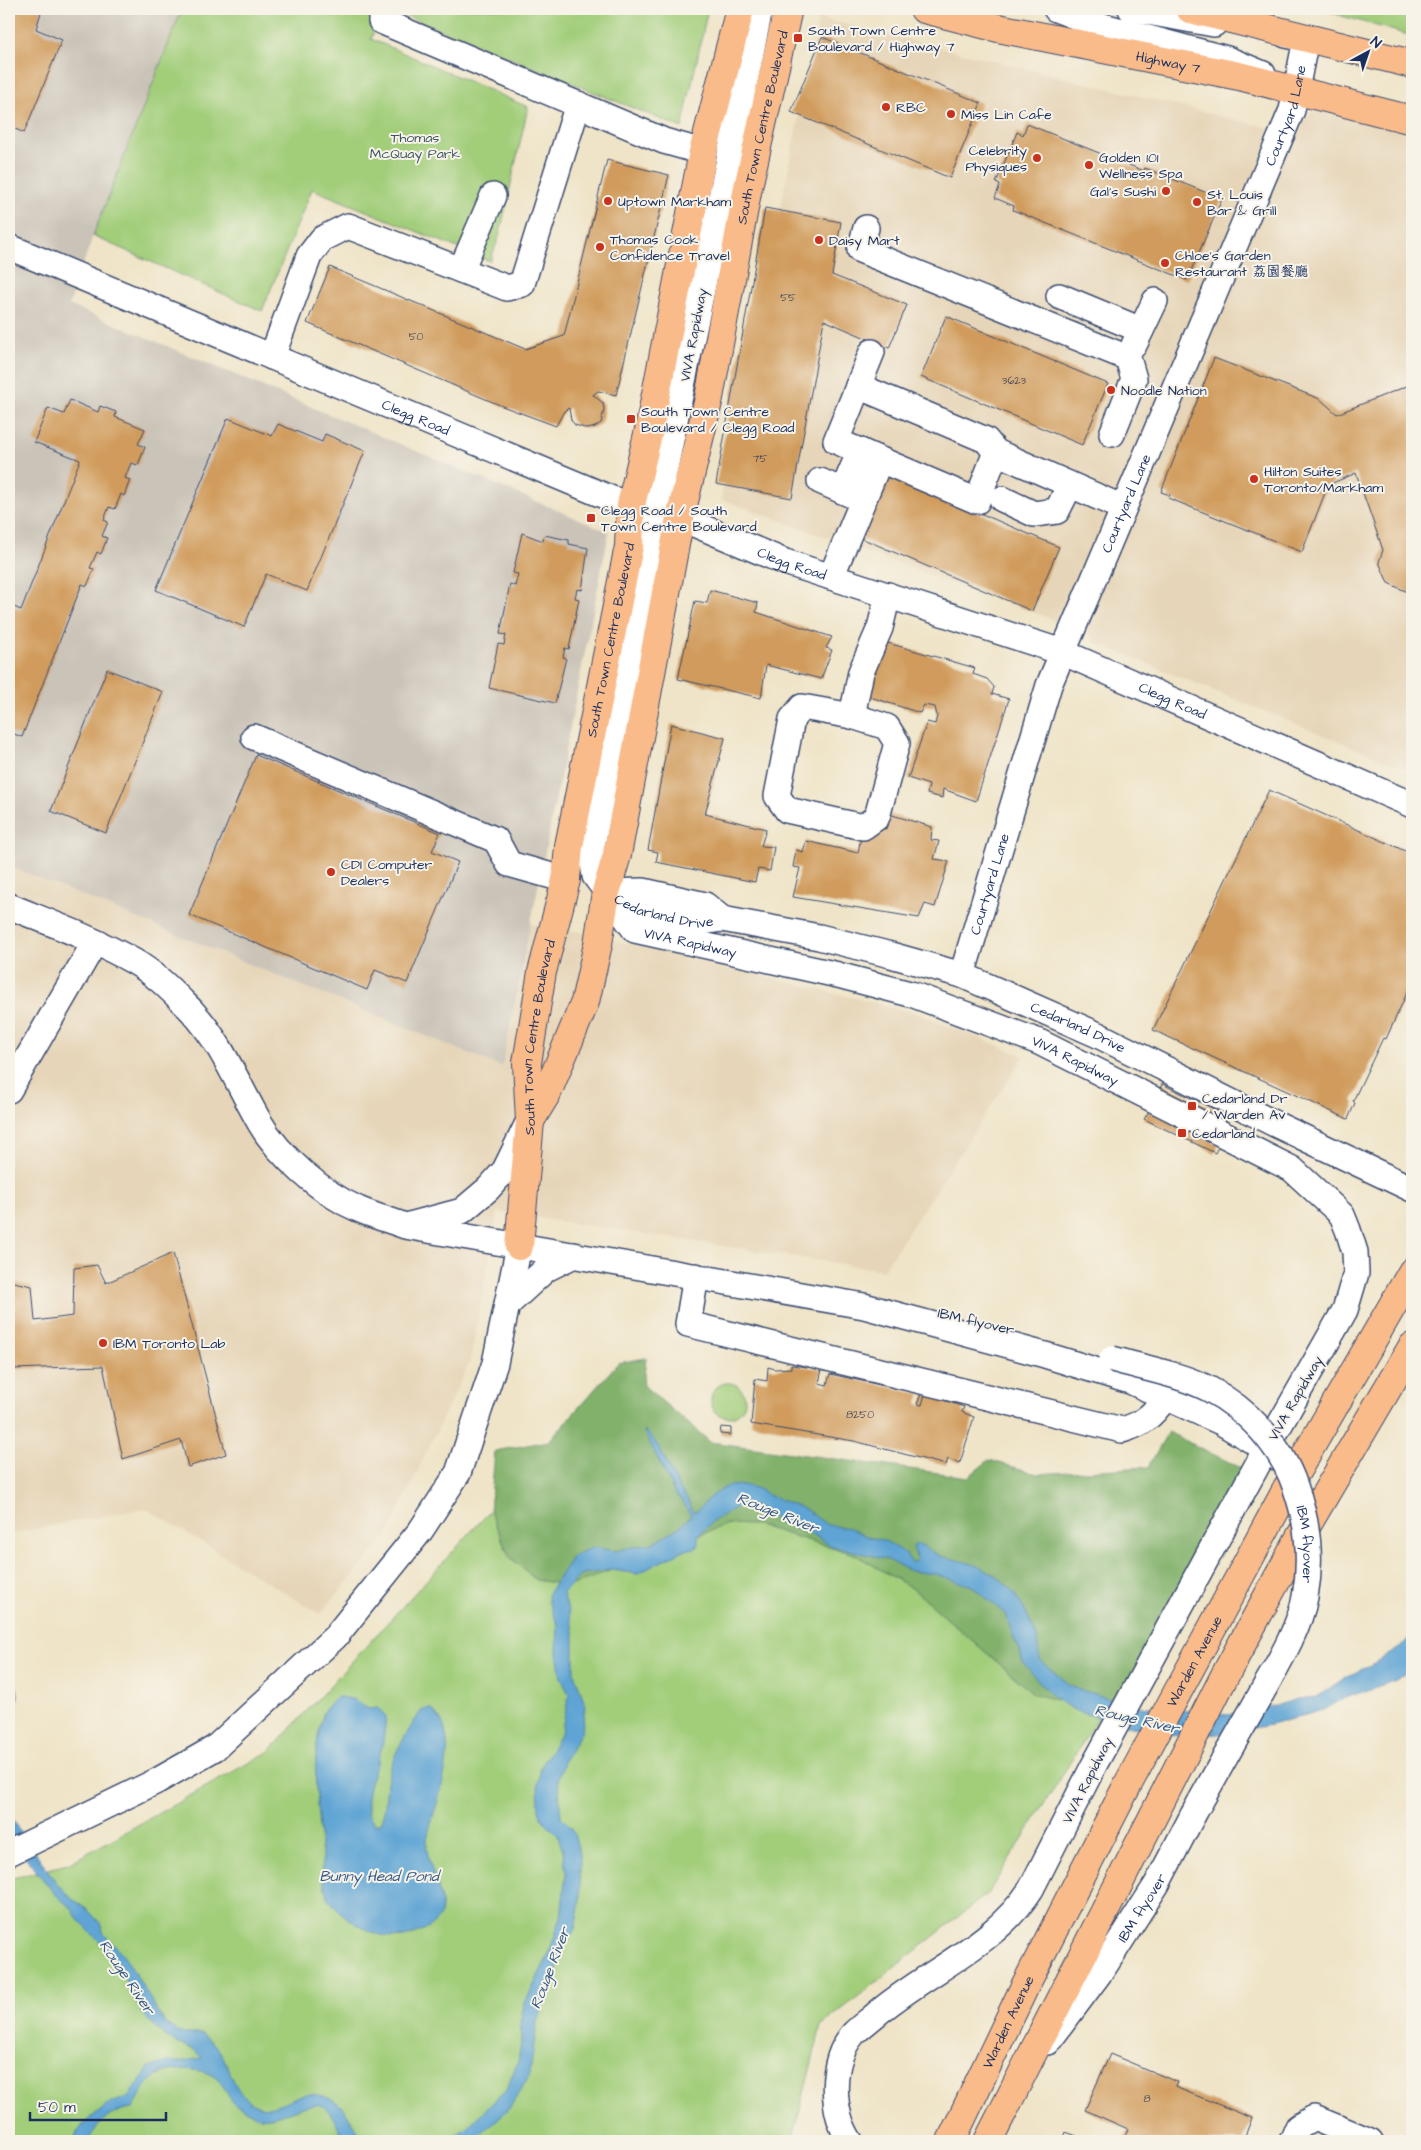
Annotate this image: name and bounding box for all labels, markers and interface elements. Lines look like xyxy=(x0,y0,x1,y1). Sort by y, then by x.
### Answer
place label: South Town Centre Boulevard / Highway 7 xyxy=(808,21,955,57)
north arrow xyxy=(1344,28,1394,78)
street label: South Town Centre Boulevard xyxy=(732,29,794,226)
marker: South Town Centre Boulevard / Highway 7 xyxy=(792,32,804,44)
text: N xyxy=(1366,32,1386,53)
street label: Highway 7 xyxy=(1134,47,1202,79)
street label: Courtyard Lane xyxy=(1261,63,1312,169)
place label: RBC xyxy=(896,98,926,118)
marker: RBC xyxy=(880,101,892,113)
place label: Miss Lin Cafe xyxy=(961,105,1052,125)
marker: Miss Lin Cafe xyxy=(945,108,957,120)
park label: Thomas McQuay Park xyxy=(370,128,461,164)
place label: Celebrity Physiques xyxy=(965,141,1027,177)
place label: Golden 101 Wellness Spa xyxy=(1099,148,1182,184)
marker: Celebrity Physiques xyxy=(1031,152,1043,164)
marker: Golden 101 Wellness Spa xyxy=(1083,159,1095,171)
place label: Gal's Sushi xyxy=(1090,182,1156,202)
marker: Gal's Sushi xyxy=(1160,185,1172,197)
place label: St. Louis Bar & Grill xyxy=(1207,185,1276,221)
place label: Uptown Markham xyxy=(618,192,731,212)
marker: Uptown Markham xyxy=(602,195,614,207)
marker: St. Louis Bar & Grill xyxy=(1191,196,1203,208)
place label: Thomas Cook Confidence Travel xyxy=(610,230,730,266)
place label: Daisy Mart xyxy=(829,231,900,251)
marker: Daisy Mart xyxy=(813,234,825,246)
marker: Thomas Cook Confidence Travel xyxy=(594,241,606,253)
place label: Chloe’s Garden Restaurant 荔園餐廳 xyxy=(1175,246,1309,282)
marker: Chloe’s Garden Restaurant 荔園餐廳 xyxy=(1159,257,1171,269)
street label: VIVA Rapidway xyxy=(675,287,713,384)
house number: 55 xyxy=(780,290,796,305)
house number: 50 xyxy=(409,329,423,344)
house number: 3623 xyxy=(1002,373,1027,388)
place label: Noodle Nation xyxy=(1121,381,1207,401)
marker: Noodle Nation xyxy=(1105,384,1117,396)
street label: Clegg Road xyxy=(378,395,453,441)
place label: South Town Centre Boulevard / Clegg Road xyxy=(641,402,794,438)
marker: South Town Centre Boulevard / Clegg Road xyxy=(625,413,637,425)
house number: 75 xyxy=(753,451,767,466)
street label: Courtyard Lane xyxy=(1097,451,1157,556)
place label: Hilton Suites Toronto/Markham xyxy=(1264,462,1383,498)
marker: Hilton Suites Toronto/Markham xyxy=(1248,473,1260,485)
place label: Clegg Road / South Town Centre Boulevard xyxy=(601,501,757,537)
marker: Clegg Road / South Town Centre Boulevard xyxy=(585,512,597,524)
street label: South Town Centre Boulevard xyxy=(582,541,640,739)
street label: Clegg Road xyxy=(754,543,829,586)
street label: Clegg Road xyxy=(1135,678,1209,725)
street label: Courtyard Lane xyxy=(966,831,1015,937)
place label: CDI Computer Dealers xyxy=(341,855,433,891)
marker: CDI Computer Dealers xyxy=(325,866,337,878)
street label: Cedarland Drive xyxy=(610,889,715,934)
street label: VIVA Rapidway xyxy=(642,923,739,963)
street label: South Town Centre Boulevard xyxy=(518,938,561,1136)
street label: Cedarland Drive xyxy=(1027,997,1129,1058)
street label: VIVA Rapidway xyxy=(1029,1031,1122,1091)
place label: Cedarland Dr / Warden Av xyxy=(1202,1089,1288,1125)
marker: Cedarland Dr / Warden Av xyxy=(1186,1100,1198,1112)
place label: Cedarland xyxy=(1192,1124,1255,1144)
marker: Cedarland xyxy=(1176,1127,1188,1139)
street label: IBM flyover xyxy=(936,1303,1016,1341)
place label: IBM Toronto Lab xyxy=(113,1334,225,1354)
marker: IBM Toronto Lab xyxy=(97,1337,109,1349)
street label: VIVA Rapidway xyxy=(1264,1352,1328,1444)
house number: 8250 xyxy=(846,1407,874,1422)
water label: Rouge River xyxy=(734,1488,823,1541)
street label: IBM flyover xyxy=(1291,1504,1317,1584)
street label: Warden Avenue xyxy=(1162,1612,1228,1711)
water label: Rouge River xyxy=(1093,1700,1183,1741)
street label: VIVA Rapidway xyxy=(1058,1734,1118,1827)
water label: Bunny Head Pond xyxy=(319,1866,442,1888)
street label: IBM flyover xyxy=(1113,1870,1172,1946)
water label: Rouge River xyxy=(525,1923,577,2012)
water label: Rouge River xyxy=(93,1936,160,2021)
street label: Warden Avenue xyxy=(978,1972,1040,2072)
scale bar xyxy=(30,2090,166,2122)
house number: 8 xyxy=(1143,2091,1151,2106)
text: 50 m xyxy=(38,2097,76,2118)

